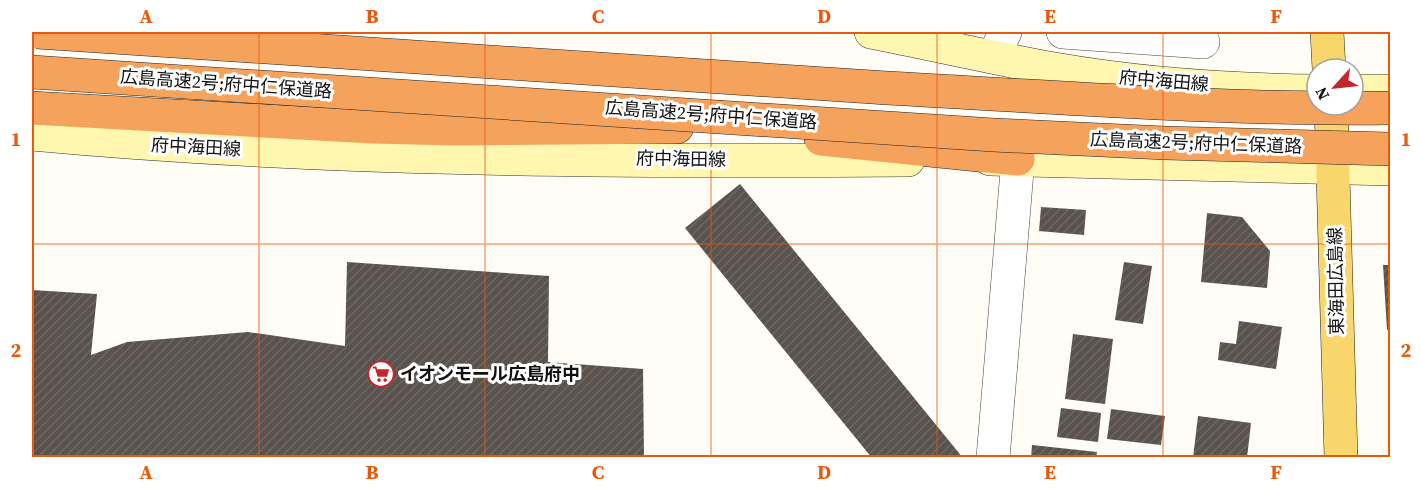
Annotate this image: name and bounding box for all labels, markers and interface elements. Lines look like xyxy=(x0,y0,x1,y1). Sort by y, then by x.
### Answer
text: A xyxy=(139,2,153,30)
text: B xyxy=(365,2,379,30)
text: C xyxy=(592,2,604,30)
text: D xyxy=(817,2,831,30)
text: E xyxy=(1044,2,1056,30)
text: F xyxy=(1270,2,1282,30)
north arrow xyxy=(1305,57,1365,117)
street label: 広島高速2号;府中仁保道路 xyxy=(119,64,333,103)
street label: 府中海田線 xyxy=(1118,64,1210,97)
text: N xyxy=(1309,83,1334,104)
street label: 広島高速2号;府中仁保道路 xyxy=(604,95,818,134)
text: 1 xyxy=(11,125,21,153)
text: 1 xyxy=(1401,125,1411,153)
street label: 広島高速2号;府中仁保道路 xyxy=(1089,126,1303,159)
street label: 府中海田線 xyxy=(150,132,242,161)
street label: 府中海田線 xyxy=(636,145,726,172)
street label: 東海田広島線 xyxy=(1322,227,1349,335)
text: 2 xyxy=(11,336,22,364)
text: 2 xyxy=(1401,336,1412,364)
supermarket icon: イオンモール広島府中 xyxy=(366,359,396,389)
place label: イオンモール広島府中 xyxy=(400,361,580,386)
text: A xyxy=(139,458,153,486)
text: B xyxy=(365,458,379,486)
text: C xyxy=(592,458,604,486)
text: D xyxy=(817,458,831,486)
text: E xyxy=(1044,458,1056,486)
text: F xyxy=(1270,458,1282,486)

